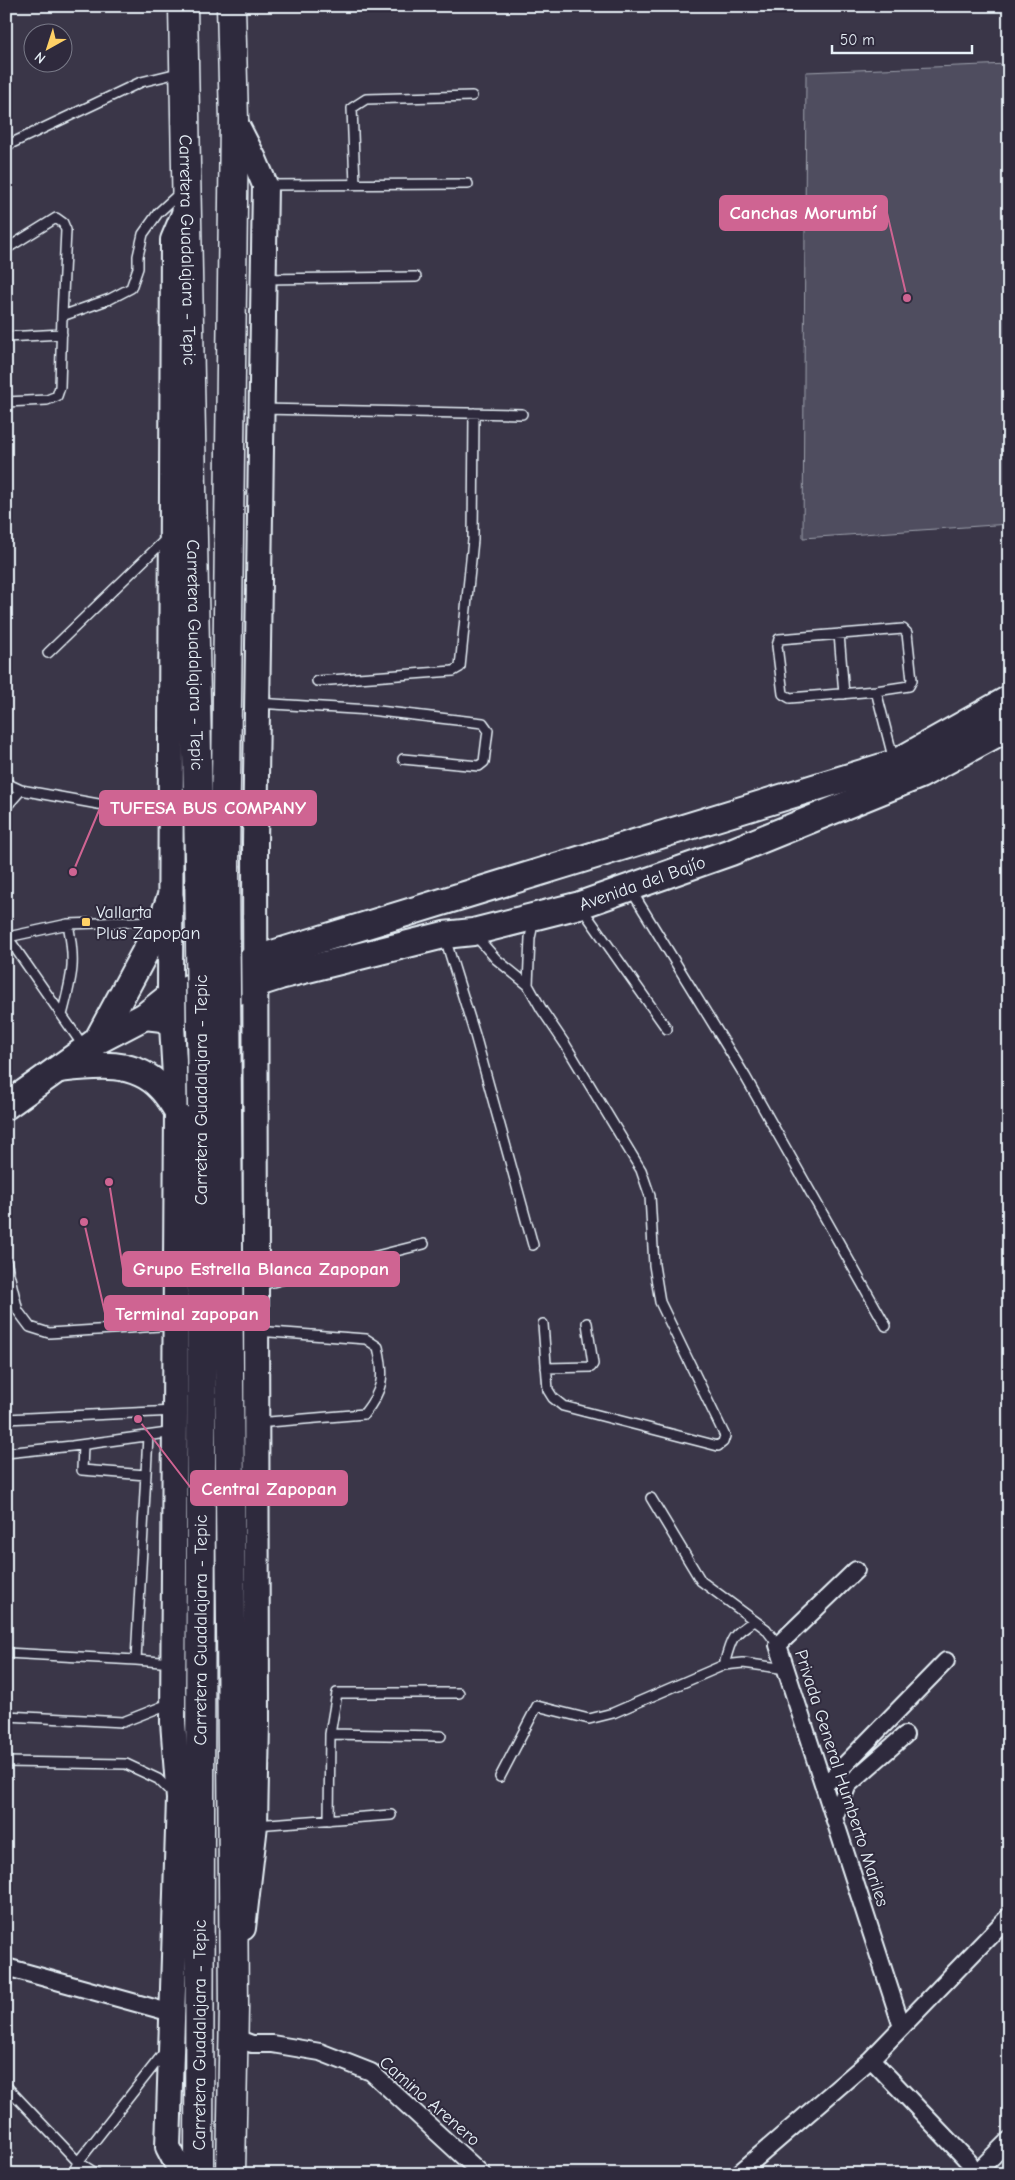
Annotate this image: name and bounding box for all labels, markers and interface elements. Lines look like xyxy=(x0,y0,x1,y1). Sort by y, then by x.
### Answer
north arrow xyxy=(22,22,72,72)
scale bar xyxy=(832,22,972,54)
text: 50 m xyxy=(840,31,875,49)
text: N xyxy=(31,48,49,67)
street label: Carretera Guadalajara - Tepic xyxy=(174,134,200,366)
callout: Canchas Morumbí xyxy=(720,196,887,230)
text: Canchas Morumbí xyxy=(729,202,877,224)
street label: Carretera Guadalajara - Tepic xyxy=(182,539,207,771)
callout: TUFESA BUS COMPANY xyxy=(100,791,316,825)
text: TUFESA BUS COMPANY xyxy=(110,797,307,819)
street label: Avenida del Bajío xyxy=(576,852,708,915)
place label: Vallarta Plus Zapopan xyxy=(96,902,200,944)
marker: Vallarta Plus Zapopan xyxy=(80,916,92,928)
street label: Carretera Guadalajara - Tepic xyxy=(191,974,212,1205)
callout: Grupo Estrella Blanca Zapopan xyxy=(123,1252,399,1286)
text: Grupo Estrella Blanca Zapopan xyxy=(133,1258,389,1280)
callout: Terminal zapopan xyxy=(105,1296,269,1330)
text: Terminal zapopan xyxy=(115,1303,259,1325)
callout: Central Zapopan xyxy=(191,1471,347,1505)
text: Central Zapopan xyxy=(201,1478,337,1500)
street label: Carretera Guadalajara - Tepic xyxy=(190,1514,212,1745)
street label: Privada General Humberto Mariles xyxy=(790,1647,893,1909)
street label: Carretera Guadalajara - Tepic xyxy=(189,1919,211,2150)
street label: Camino Arenero xyxy=(375,2052,484,2151)

